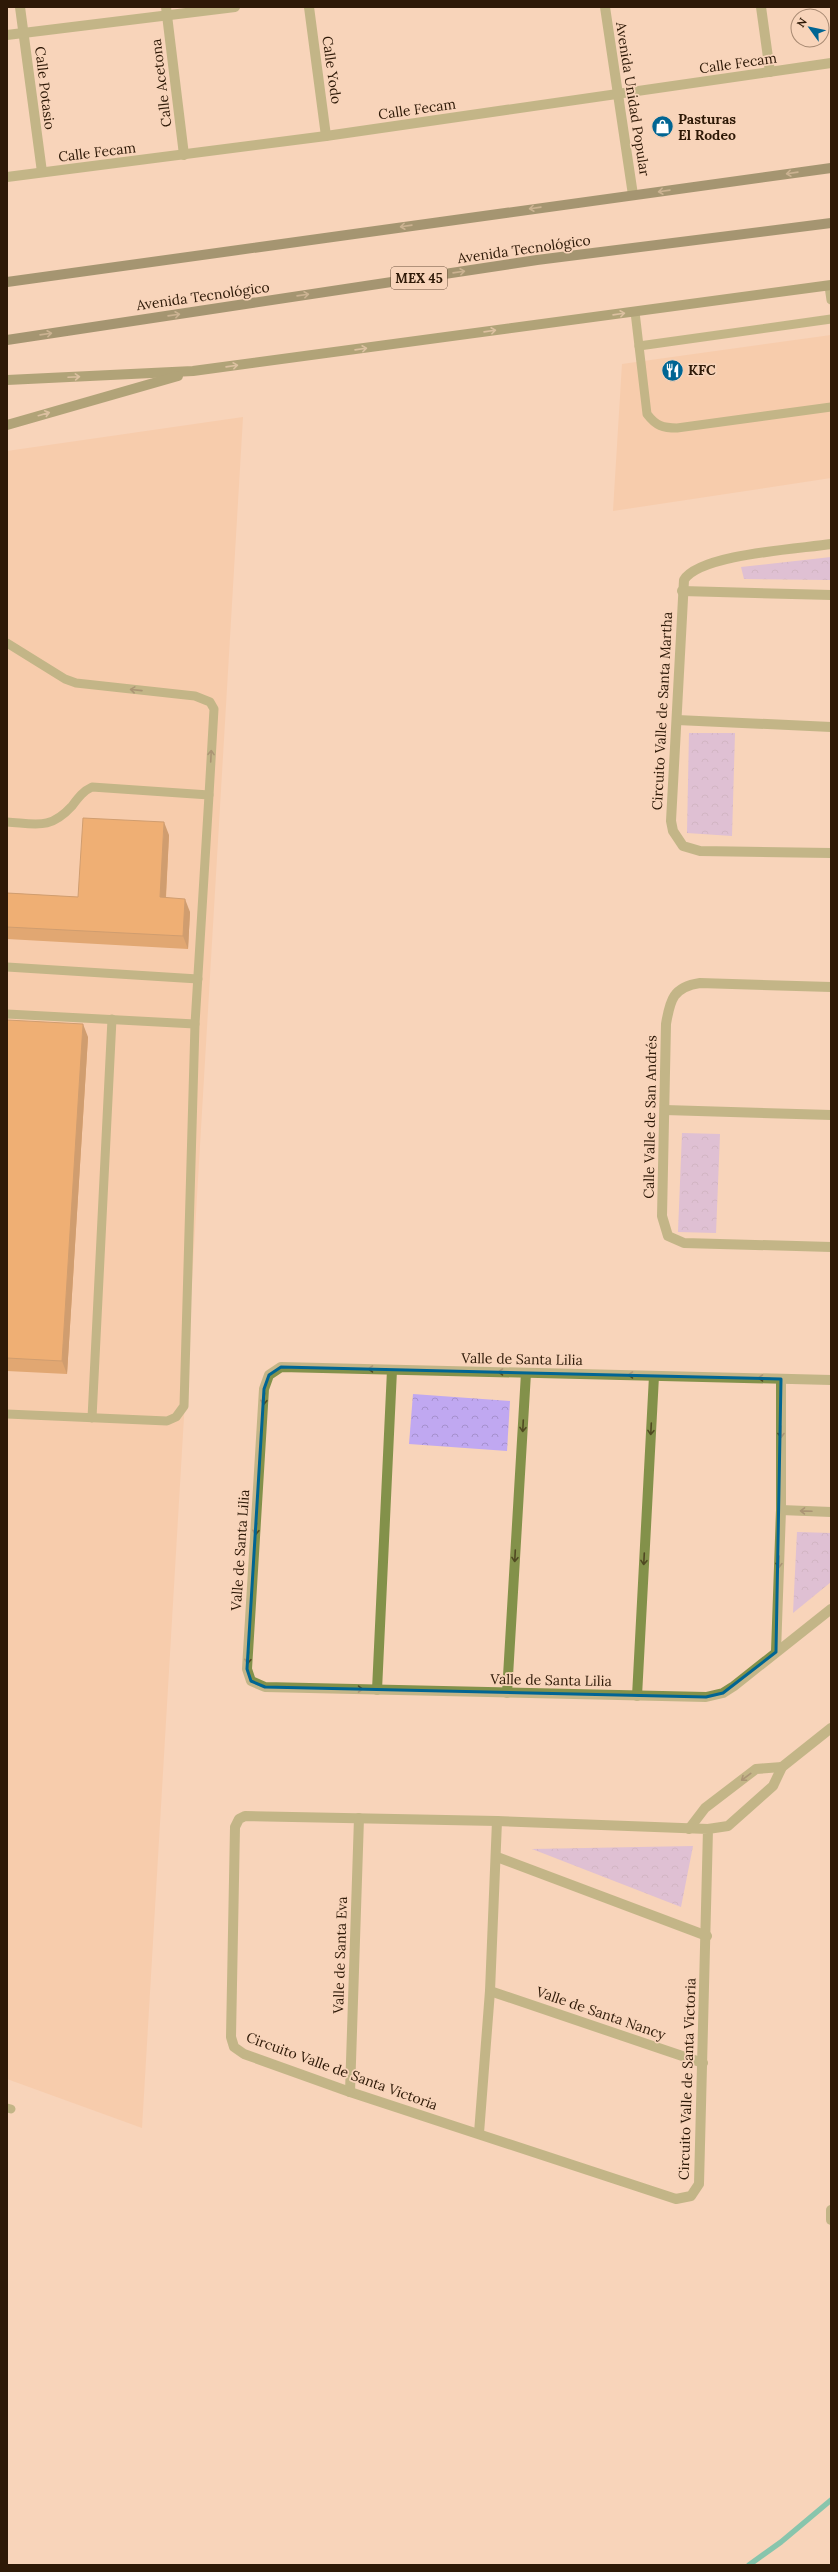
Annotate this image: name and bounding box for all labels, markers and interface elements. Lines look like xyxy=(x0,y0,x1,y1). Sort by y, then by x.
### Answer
north arrow xyxy=(790,8,830,48)
text: N xyxy=(793,15,810,30)
street label: Avenida Unidad Popular xyxy=(612,20,654,177)
street label: Calle Yodo xyxy=(318,35,346,105)
street label: Calle Acetona xyxy=(147,38,175,128)
street label: Calle Potasio xyxy=(31,45,59,131)
street label: Calle Fecam xyxy=(698,49,778,77)
street label: Calle Fecam xyxy=(377,95,457,123)
place label: Pasturas El Rodeo xyxy=(678,110,736,144)
shop icon: Pasturas El Rodeo xyxy=(650,114,676,140)
street label: Calle Fecam xyxy=(57,138,137,166)
one-way arrow xyxy=(786,169,799,177)
one-way arrow xyxy=(657,187,670,195)
one-way arrow xyxy=(529,204,542,212)
one-way arrow xyxy=(400,222,413,230)
street label: Avenida Tecnológico xyxy=(455,231,592,267)
road number: MEX 45 xyxy=(391,267,447,289)
one-way arrow xyxy=(452,268,465,276)
street label: Avenida Tecnológico xyxy=(134,278,271,314)
one-way arrow xyxy=(296,291,309,299)
one-way arrow xyxy=(612,310,625,318)
one-way arrow xyxy=(167,311,180,319)
one-way arrow xyxy=(483,327,496,335)
one-way arrow xyxy=(39,330,52,338)
one-way arrow xyxy=(354,345,367,352)
restaurant icon: KFC xyxy=(659,357,685,383)
place label: KFC xyxy=(688,361,716,379)
one-way arrow xyxy=(225,362,238,370)
one-way arrow xyxy=(67,373,80,380)
one-way arrow xyxy=(38,410,51,417)
street label: Circuito Valle de Santa Martha xyxy=(648,611,676,811)
one-way arrow xyxy=(130,686,143,693)
one-way arrow xyxy=(207,750,215,763)
street label: Calle Valle de San Andrés xyxy=(640,1035,660,1199)
street label: Valle de Santa Lilia xyxy=(460,1349,583,1369)
one-way arrow xyxy=(368,1365,381,1373)
one-way arrow xyxy=(498,1369,511,1376)
one-way arrow xyxy=(628,1372,641,1379)
one-way arrow xyxy=(758,1375,771,1382)
one-way arrow xyxy=(260,1392,267,1405)
one-way arrow xyxy=(519,1419,526,1432)
one-way arrow xyxy=(648,1422,655,1435)
one-way arrow xyxy=(777,1425,785,1438)
street label: Valle de Santa Lilia xyxy=(227,1489,253,1612)
one-way arrow xyxy=(800,1507,813,1515)
one-way arrow xyxy=(252,1522,259,1535)
one-way arrow xyxy=(512,1549,519,1562)
one-way arrow xyxy=(641,1552,648,1565)
one-way arrow xyxy=(775,1555,783,1568)
one-way arrow xyxy=(244,1651,251,1664)
street label: Valle de Santa Lilia xyxy=(489,1670,612,1690)
one-way arrow xyxy=(350,1685,363,1693)
one-way arrow xyxy=(741,1772,752,1781)
street label: Valle de Santa Eva xyxy=(329,1896,351,2015)
street label: Circuito Valle de Santa Victoria xyxy=(674,1978,700,2180)
street label: Valle de Santa Nancy xyxy=(533,1982,669,2044)
street label: Circuito Valle de Santa Victoria xyxy=(244,2028,440,2114)

